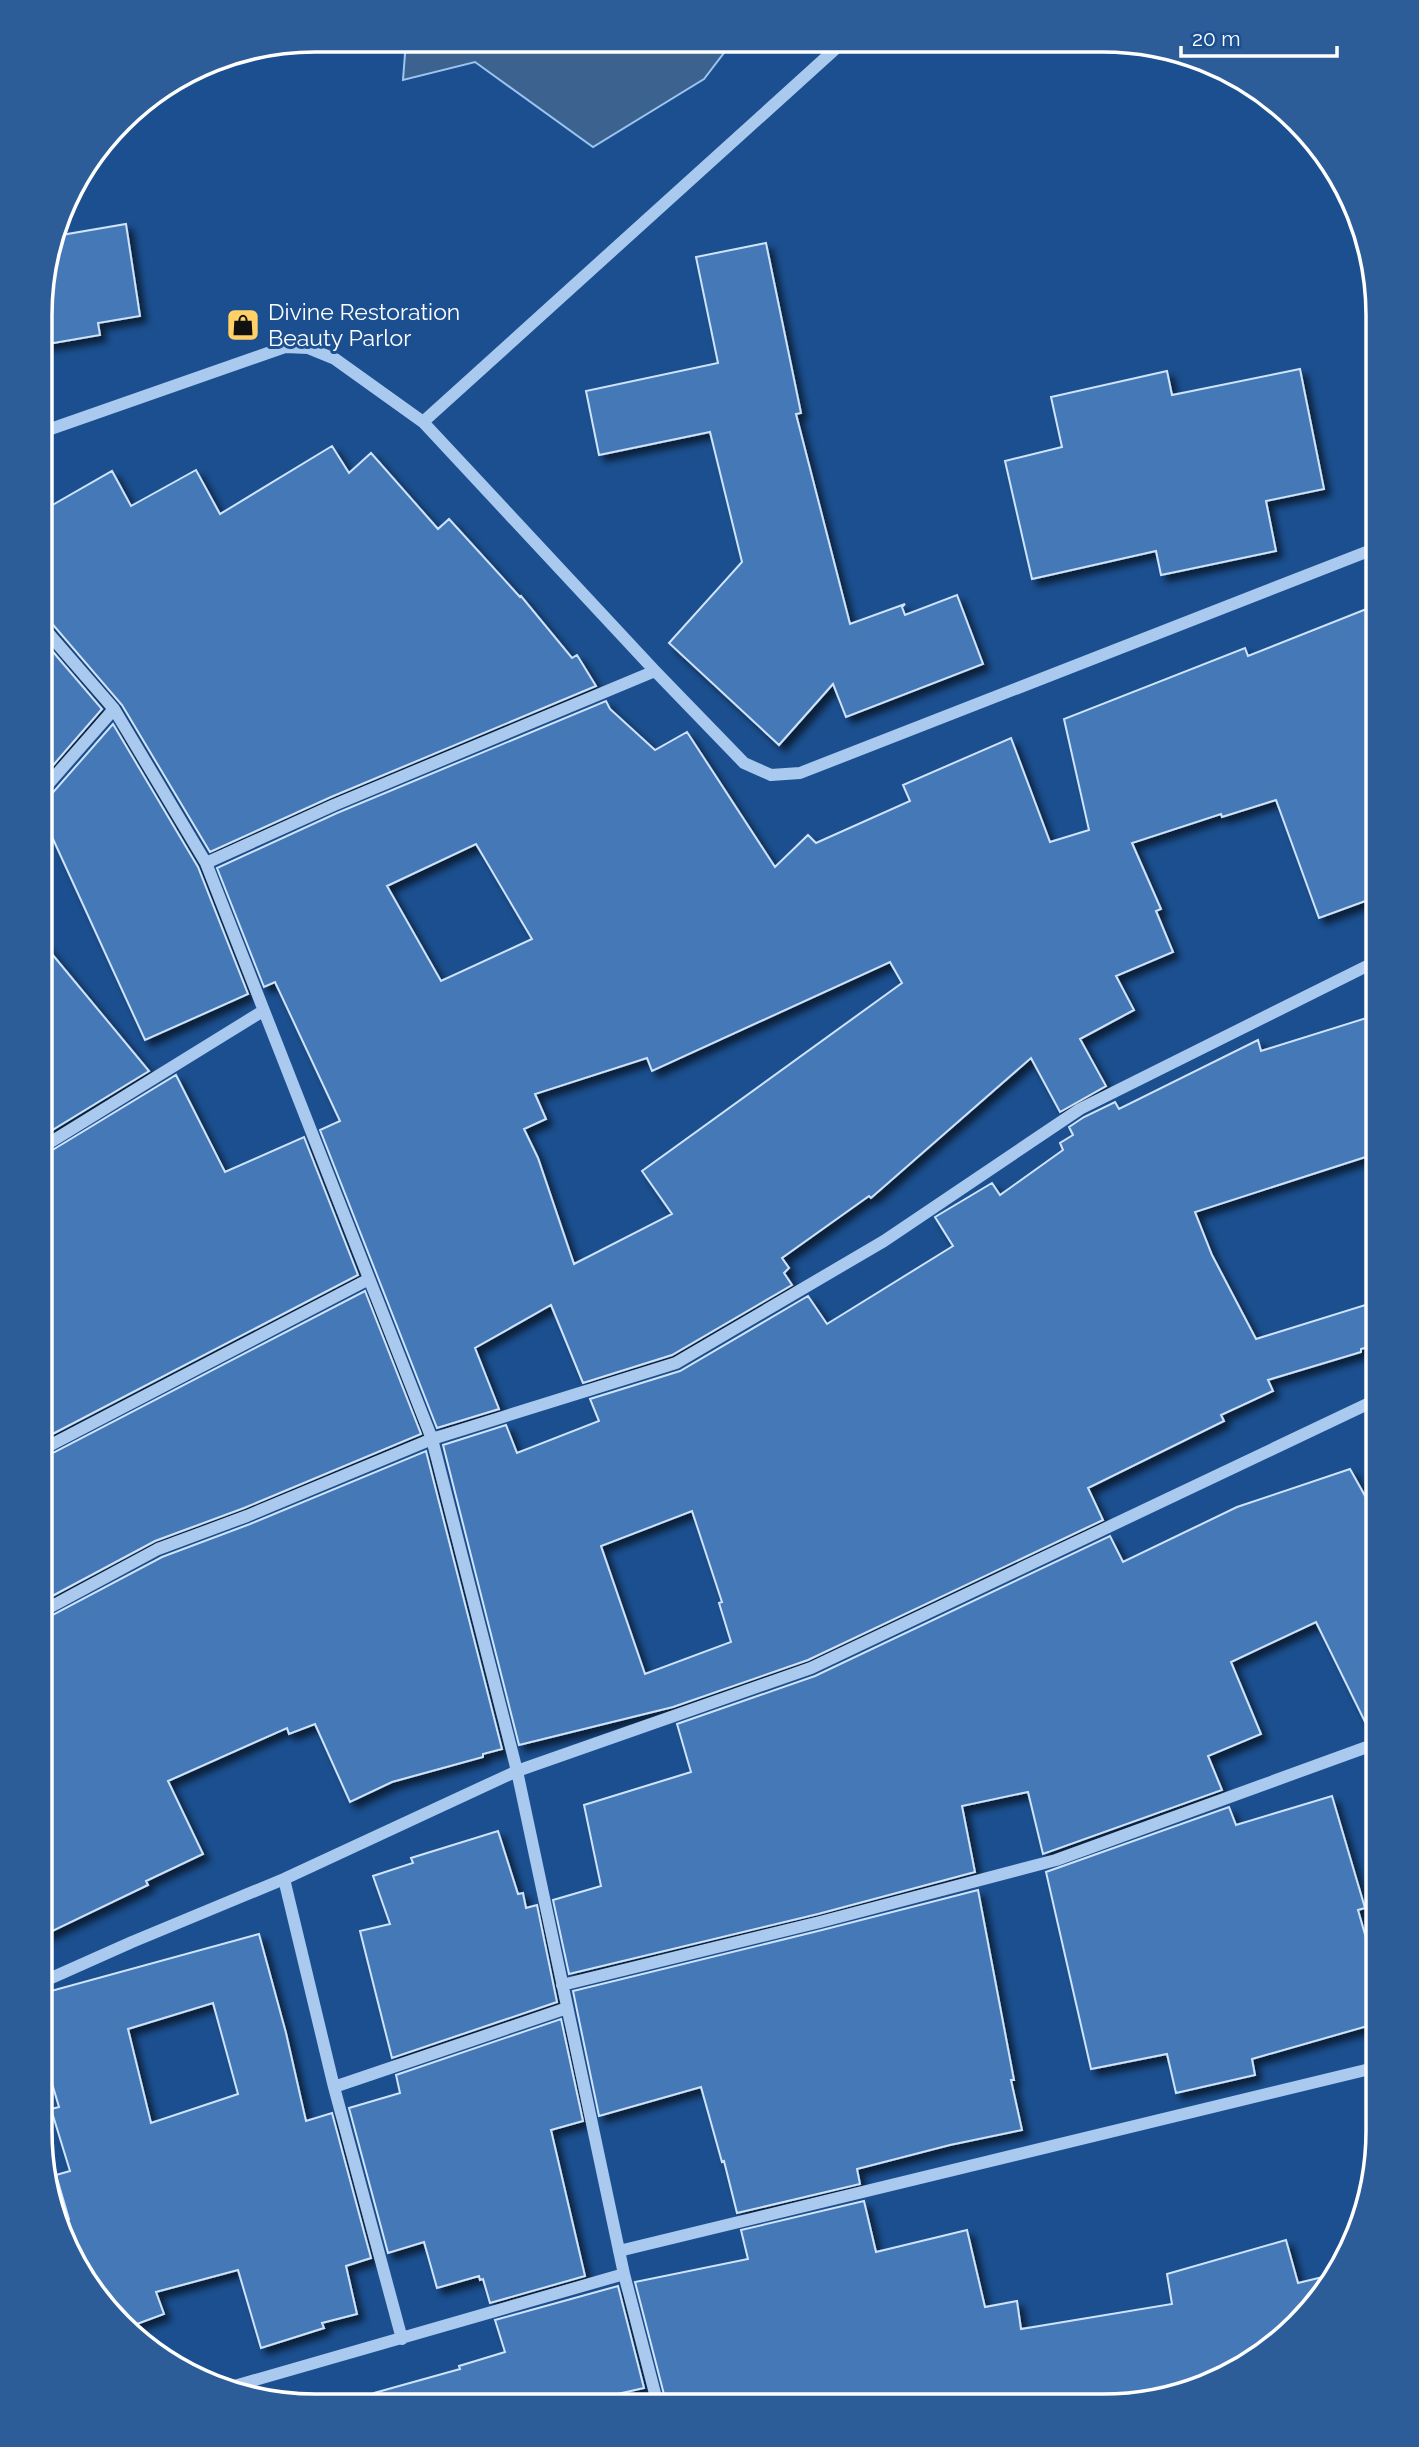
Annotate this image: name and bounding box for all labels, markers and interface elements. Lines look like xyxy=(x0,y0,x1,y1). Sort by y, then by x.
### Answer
scale bar xyxy=(1181,14,1337,58)
text: 20 m xyxy=(1192,26,1240,51)
place label: Divine Restoration Beauty Parlor xyxy=(268,298,460,351)
shop icon: Divine Restoration Beauty Parlor xyxy=(224,306,262,344)

